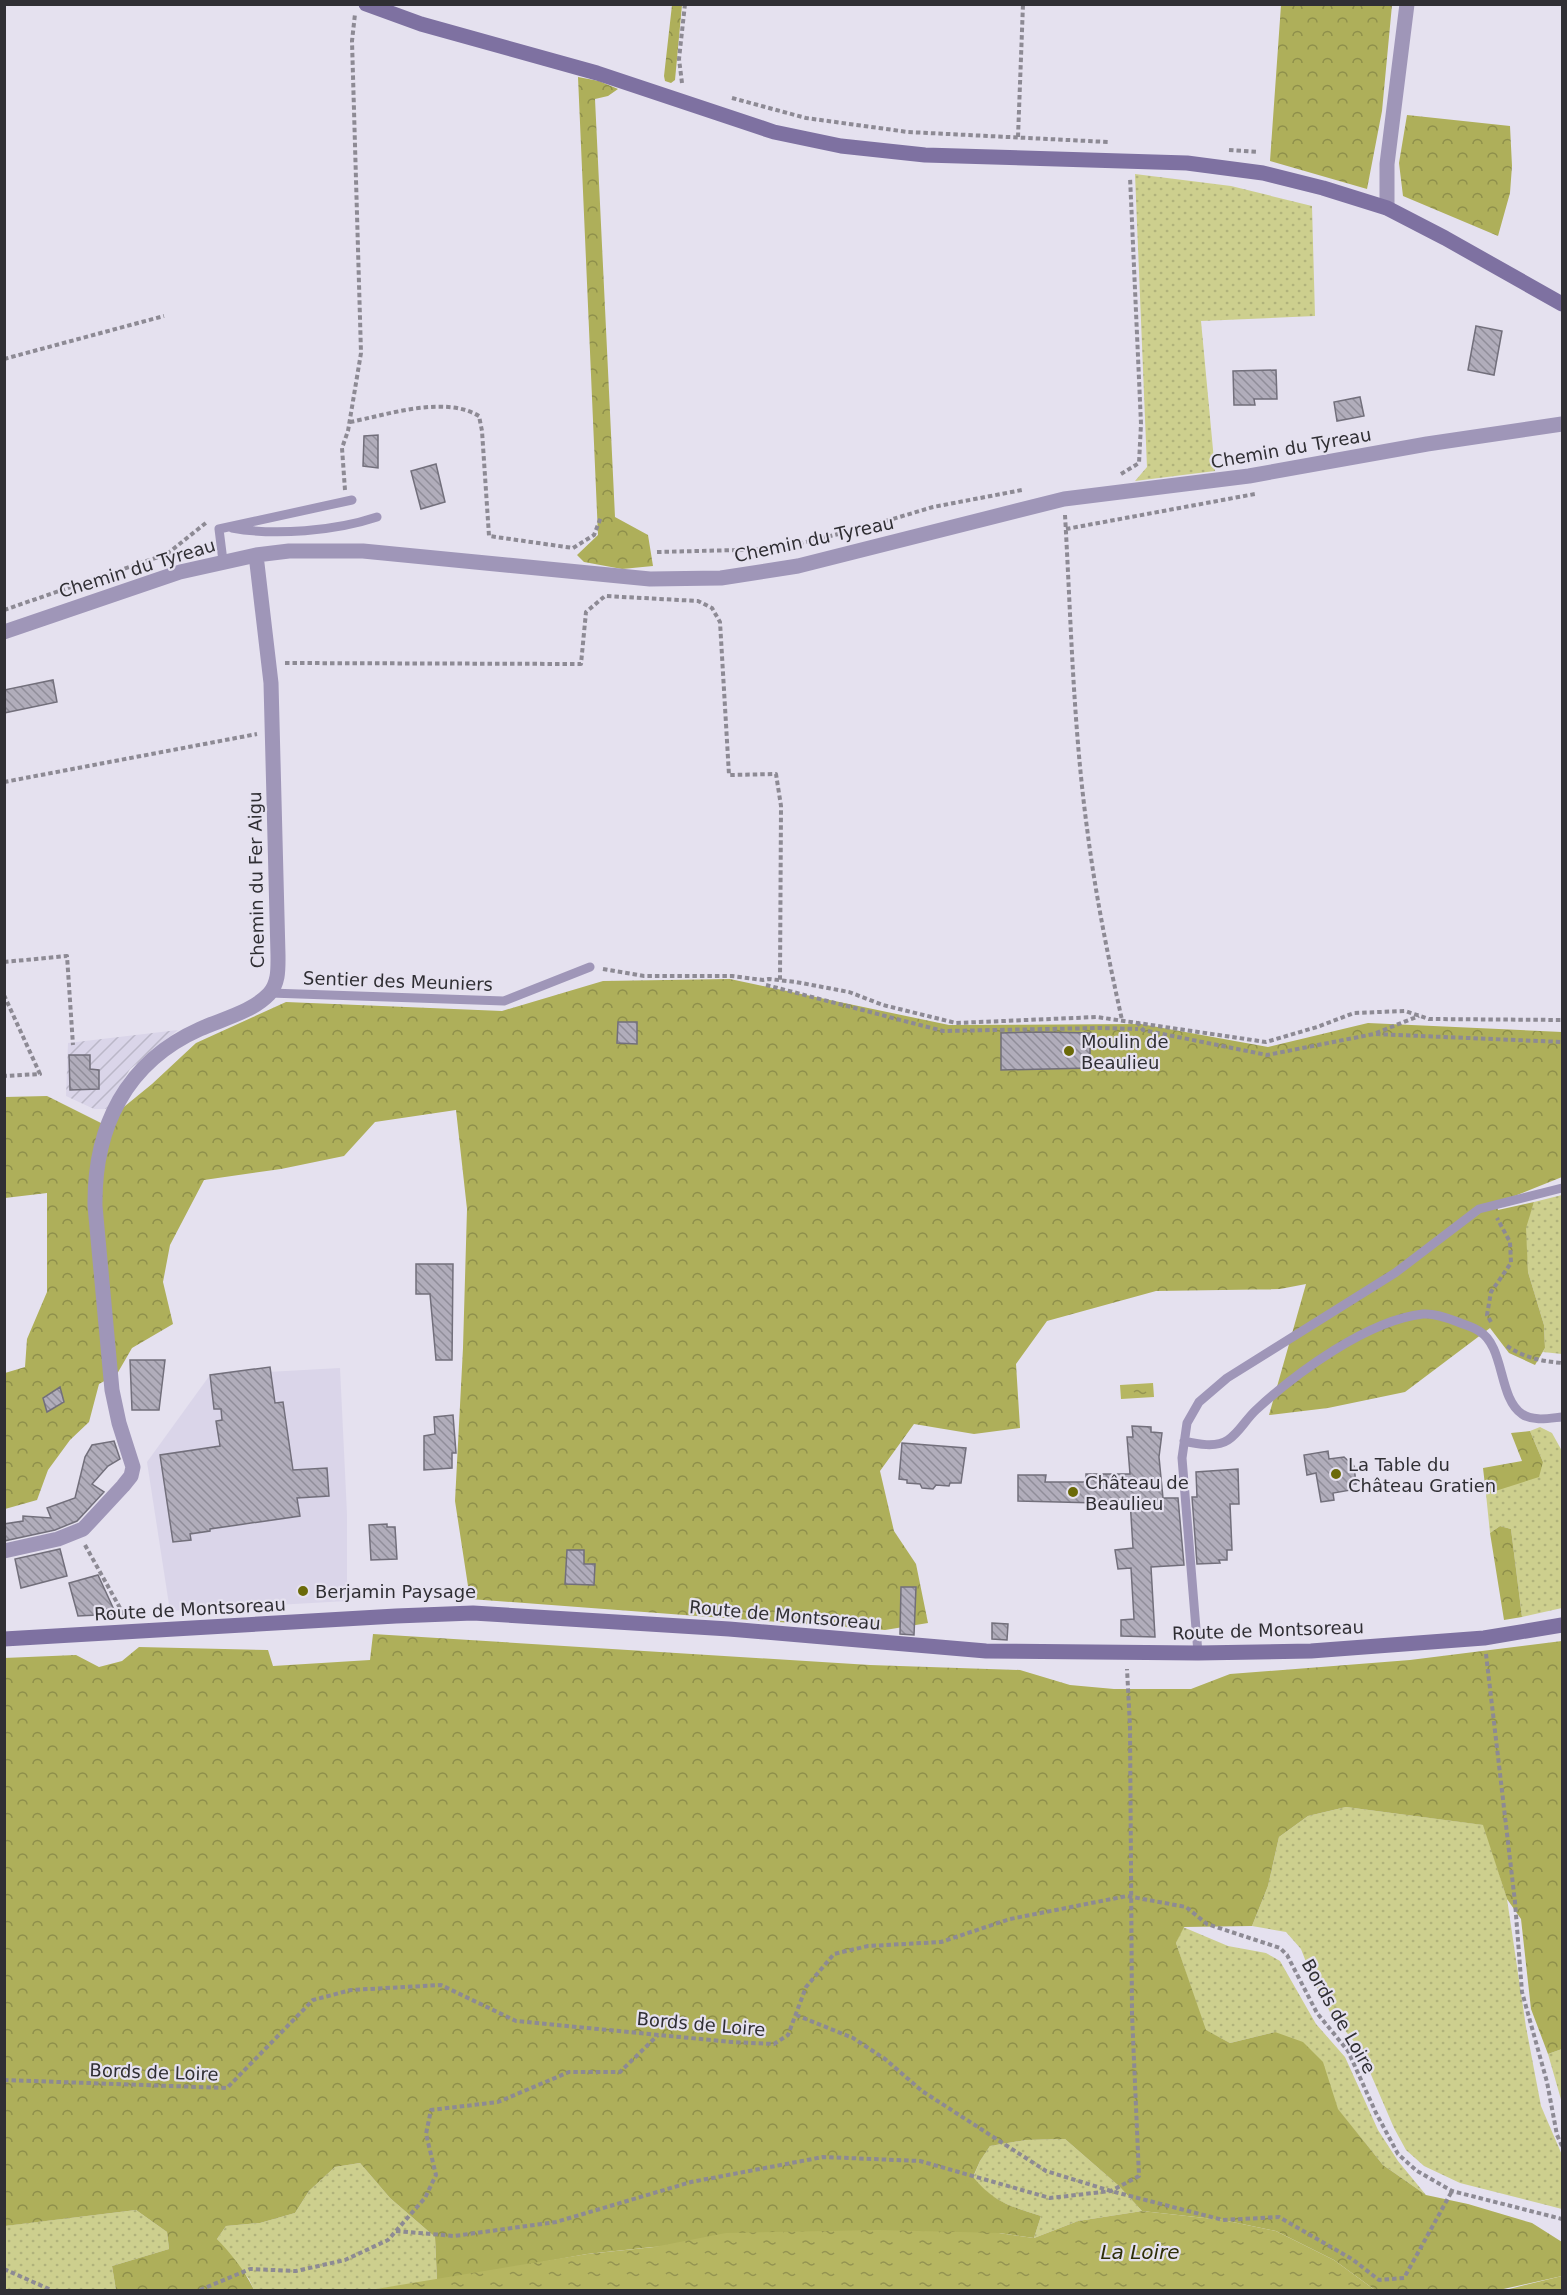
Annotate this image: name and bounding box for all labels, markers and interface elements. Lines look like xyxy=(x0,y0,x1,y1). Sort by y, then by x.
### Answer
street label: Chemin du Tyreau xyxy=(1209,424,1373,472)
street label: Chemin du Tyreau xyxy=(732,512,896,566)
street label: Chemin du Tyreau xyxy=(56,534,218,602)
street label: Chemin du Fer Aigu xyxy=(244,791,268,969)
street label: Sentier des Meuniers xyxy=(303,967,493,995)
place label: Moulin de Beaulieu xyxy=(1081,1031,1169,1073)
marker: Moulin de Beaulieu xyxy=(1062,1044,1076,1058)
place label: La Table du Château Gratien xyxy=(1348,1454,1496,1496)
marker: La Table du Château Gratien xyxy=(1329,1467,1343,1481)
place label: Château de Beaulieu xyxy=(1085,1472,1189,1514)
marker: Château de Beaulieu xyxy=(1066,1485,1080,1499)
place label: Berjamin Paysage xyxy=(315,1581,476,1602)
marker: Berjamin Paysage xyxy=(296,1584,310,1598)
street label: Route de Montsoreau xyxy=(94,1593,286,1625)
street label: Route de Montsoreau xyxy=(688,1596,882,1634)
street label: Route de Montsoreau xyxy=(1172,1616,1364,1644)
street label: Bords de Loire xyxy=(1298,1955,1380,2077)
street label: Bords de Loire xyxy=(636,2008,766,2040)
street label: Bords de Loire xyxy=(89,2059,219,2085)
water label: La Loire xyxy=(1100,2240,1180,2264)

